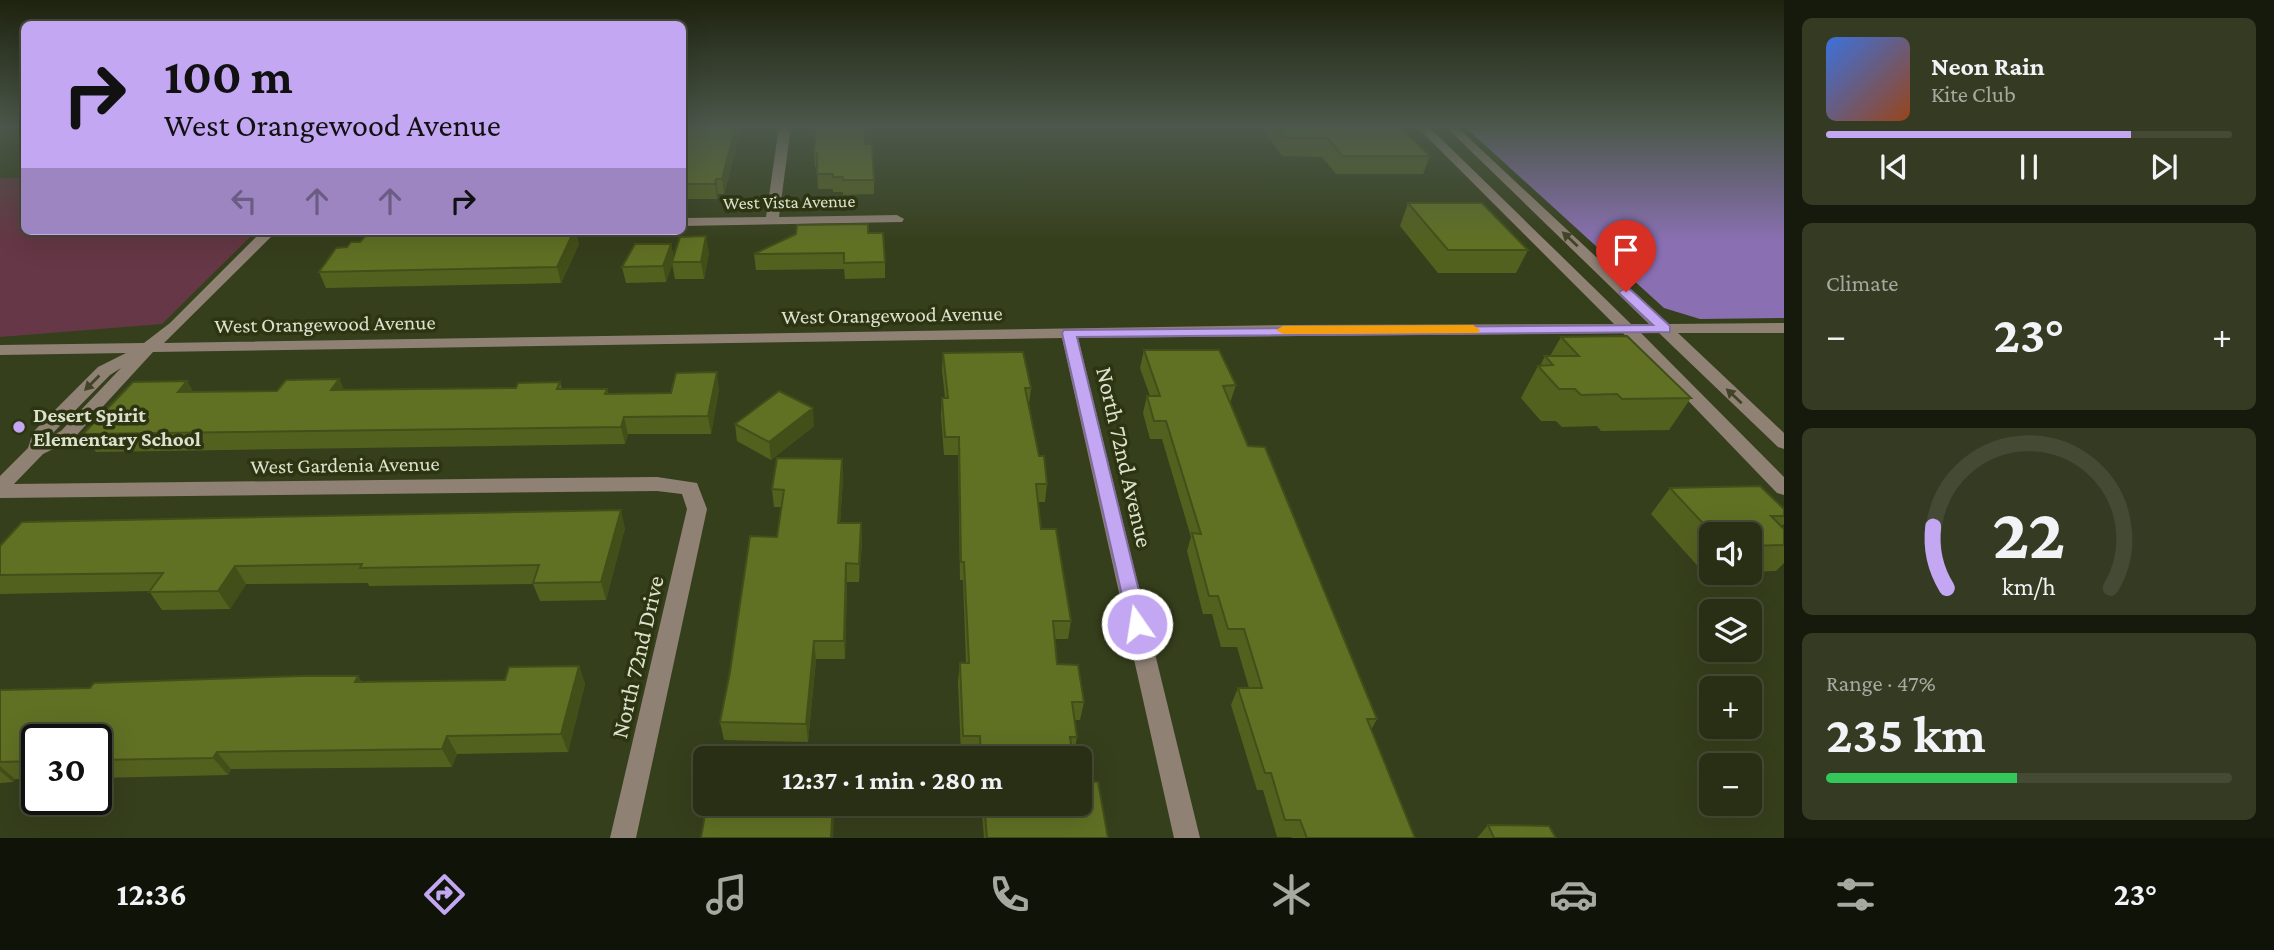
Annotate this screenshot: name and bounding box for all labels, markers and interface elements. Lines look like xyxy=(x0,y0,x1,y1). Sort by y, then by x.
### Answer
icon: right xyxy=(49,49,140,140)
text: 100 m xyxy=(164,49,293,104)
text: Neon Rain xyxy=(1931,52,2045,81)
text: Kite Club xyxy=(1931,81,2016,107)
text: West Orangewood Avenue xyxy=(164,107,501,143)
icon: previous xyxy=(1875,148,1913,186)
icon: pause xyxy=(2010,148,2048,186)
icon: next xyxy=(2145,148,2183,186)
icon: left xyxy=(225,182,263,220)
icon: ahead xyxy=(298,182,336,220)
icon: ahead xyxy=(371,182,409,220)
icon: right xyxy=(444,182,482,220)
street label: West Vista Avenue xyxy=(723,191,855,213)
pin xyxy=(1596,220,1656,292)
one-way arrow xyxy=(1561,230,1578,247)
icon: arrive xyxy=(1607,231,1645,269)
text: Climate xyxy=(1826,270,1898,296)
street label: West Orangewood Avenue xyxy=(781,301,1003,329)
text: 23° xyxy=(1993,305,2065,363)
street label: West Orangewood Avenue xyxy=(214,310,436,338)
text: − xyxy=(1826,314,1846,356)
text: + xyxy=(2212,314,2232,356)
street label: North 72nd Avenue xyxy=(1091,364,1159,550)
one-way arrow xyxy=(84,375,101,391)
one-way arrow xyxy=(1726,387,1743,404)
place label: Desert Spirit Elementary School xyxy=(33,403,201,451)
marker: Desert Spirit Elementary School xyxy=(11,419,27,435)
street label: West Gardenia Avenue xyxy=(250,451,440,479)
text: 22 xyxy=(1992,493,2066,574)
map controls xyxy=(1699,522,1762,816)
button: sound xyxy=(1699,522,1762,585)
text: km/h xyxy=(2002,572,2056,599)
street label: North 72nd Drive xyxy=(605,573,669,741)
position arrow xyxy=(1100,587,1174,661)
button: layers xyxy=(1699,599,1762,662)
text: Range · 47% xyxy=(1826,670,1936,696)
button: + xyxy=(1699,676,1762,739)
text: 235 km xyxy=(1826,705,1986,763)
speed limit sign: 30 xyxy=(21,724,112,815)
button: − xyxy=(1699,753,1762,816)
text: 12:37 · 1 min · 280 m xyxy=(782,766,1003,795)
icon: directions xyxy=(420,870,469,919)
icon: music xyxy=(702,870,751,919)
icon: phone xyxy=(985,870,1034,919)
icon: climate xyxy=(1267,870,1316,919)
icon: car xyxy=(1549,870,1598,919)
icon: filters xyxy=(1831,870,1880,919)
text: 12:36 xyxy=(117,876,187,912)
text: 23° xyxy=(2114,876,2157,912)

